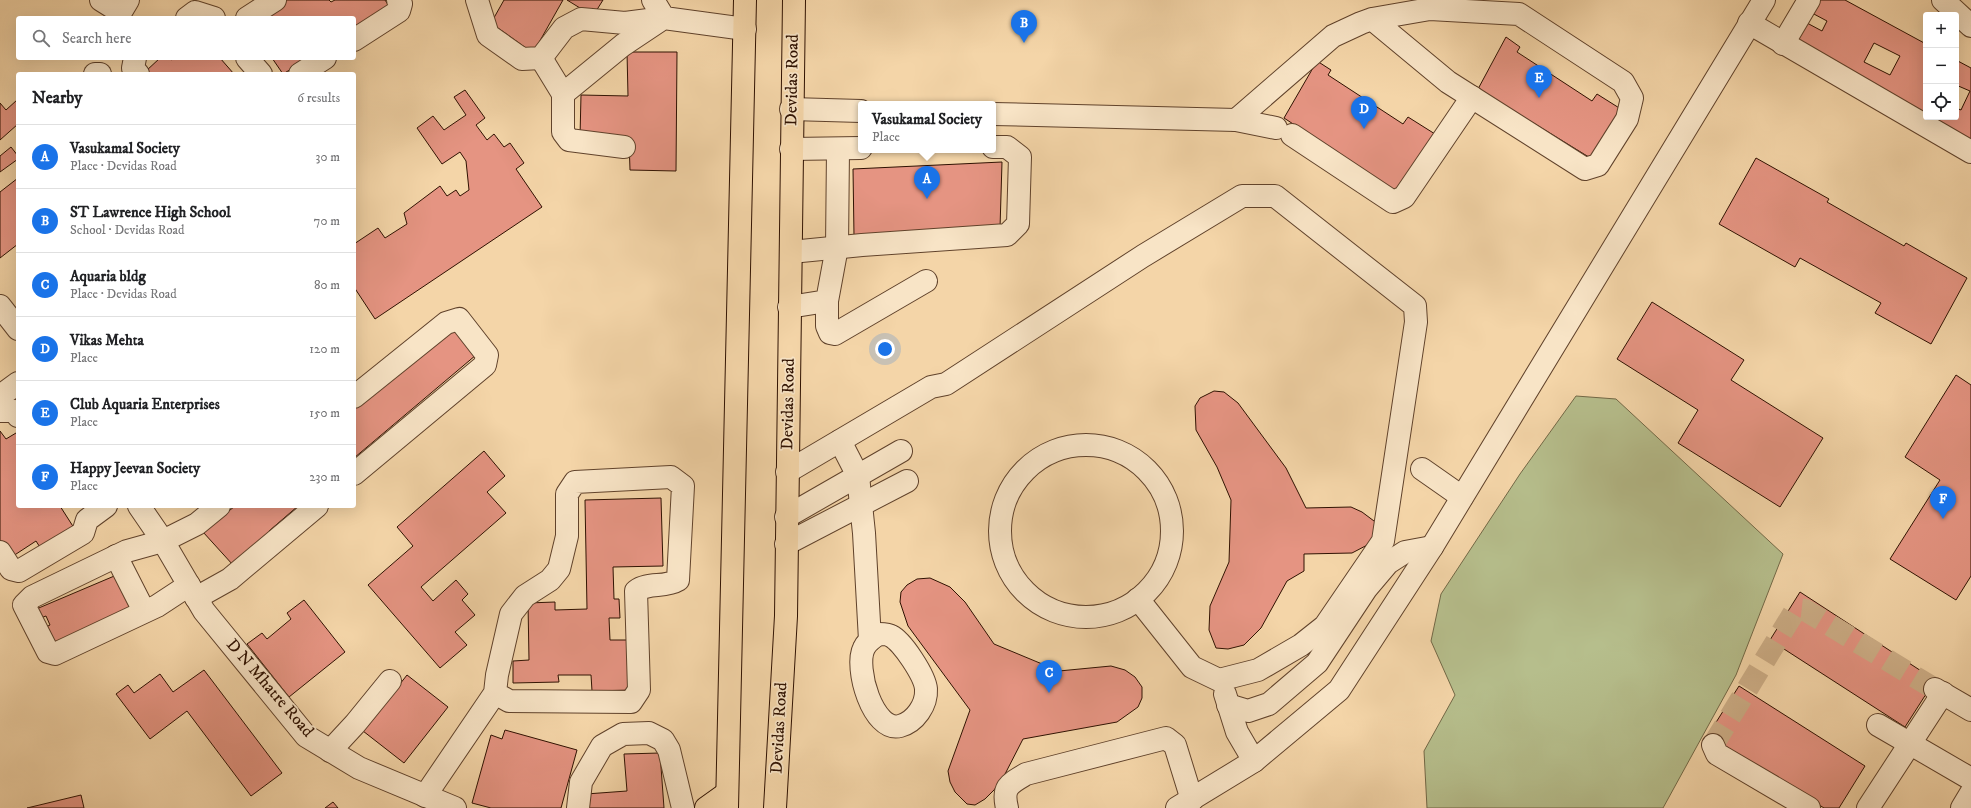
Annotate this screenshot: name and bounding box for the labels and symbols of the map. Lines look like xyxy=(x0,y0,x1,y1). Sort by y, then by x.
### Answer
pin: B xyxy=(1011,10,1037,43)
street label: Devidas Road xyxy=(780,33,804,126)
pin: E xyxy=(1526,65,1552,98)
pin: D xyxy=(1351,96,1377,129)
pin: A xyxy=(914,166,940,199)
your location xyxy=(875,339,895,359)
street label: Devidas Road xyxy=(776,357,800,450)
pin: F xyxy=(1930,486,1956,519)
street label: D N Mhatre Road xyxy=(221,634,319,742)
pin: C xyxy=(1036,660,1062,693)
street label: Devidas Road xyxy=(766,681,792,774)

